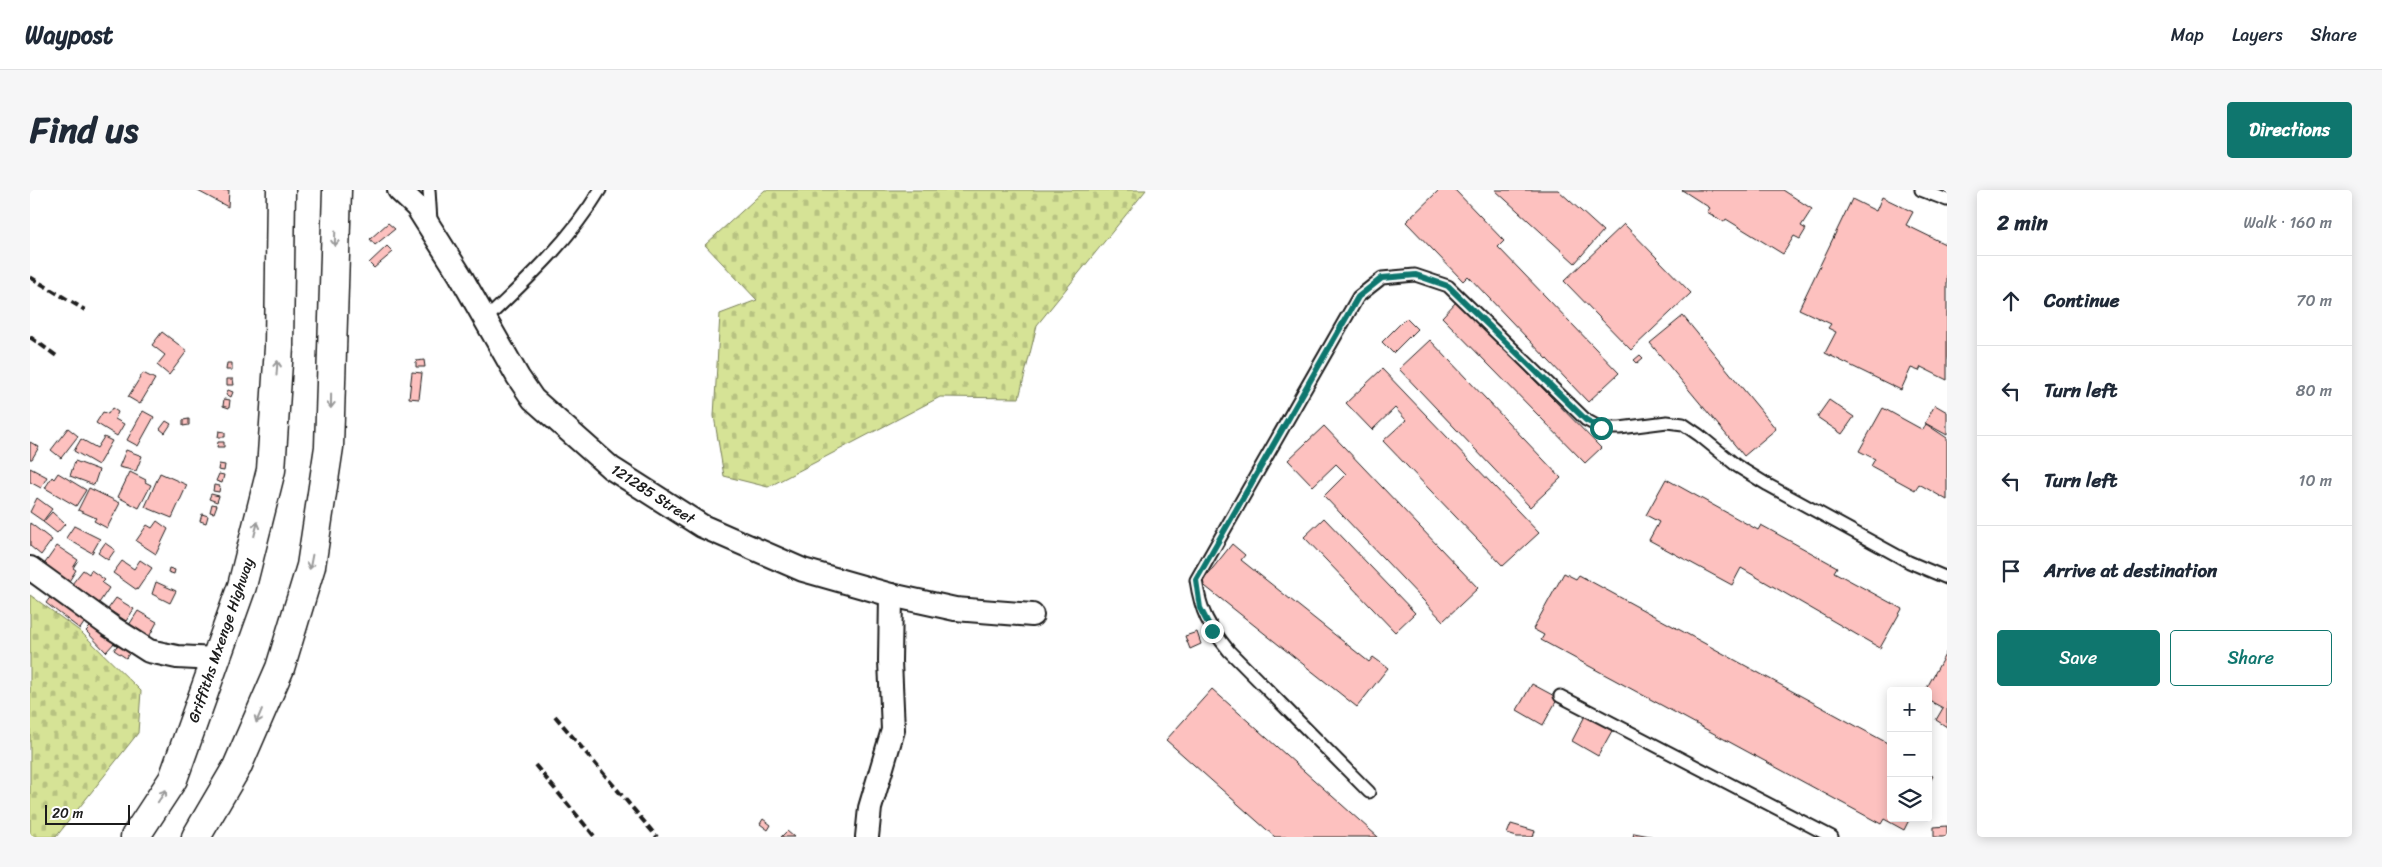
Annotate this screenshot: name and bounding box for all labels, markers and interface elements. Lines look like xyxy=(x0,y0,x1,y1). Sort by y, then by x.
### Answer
text: Waypost xyxy=(25,14,113,56)
text: Map xyxy=(2171,19,2204,51)
text: Layers xyxy=(2232,19,2283,51)
text: Share xyxy=(2311,19,2357,51)
text: Find us xyxy=(30,99,138,161)
button: Directions xyxy=(2227,102,2352,158)
text: 2 min xyxy=(1997,204,2048,242)
text: Walk · 160 m xyxy=(2243,208,2332,237)
one-way arrow xyxy=(331,230,340,246)
text: Continue xyxy=(2044,284,2120,317)
text: 70 m xyxy=(2296,286,2332,315)
icon: ahead xyxy=(1997,287,2025,315)
one-way arrow xyxy=(273,360,282,376)
text: Turn left xyxy=(2044,374,2117,407)
text: 80 m xyxy=(2296,376,2332,405)
icon: left xyxy=(1997,377,2025,405)
one-way arrow xyxy=(326,393,335,409)
route start xyxy=(1590,417,1613,440)
street label: 121285 Street xyxy=(606,457,701,532)
text: Turn left xyxy=(2044,464,2117,497)
text: 10 m xyxy=(2299,466,2332,495)
icon: left xyxy=(1997,467,2025,495)
one-way arrow xyxy=(252,521,262,537)
street label: Griffiths Mxenge Highway xyxy=(181,554,262,726)
one-way arrow xyxy=(306,554,315,570)
text: Arrive at destination xyxy=(2044,554,2217,587)
icon: arrive xyxy=(1997,557,2025,585)
route end xyxy=(1201,620,1224,643)
button: Save xyxy=(1997,630,2160,686)
button: Share xyxy=(2170,630,2332,686)
map controls xyxy=(1887,687,1932,822)
button: + xyxy=(1887,687,1932,732)
one-way arrow xyxy=(254,708,264,723)
button: − xyxy=(1887,732,1932,777)
button: layers xyxy=(1887,777,1932,822)
one-way arrow xyxy=(157,790,167,804)
text: 20 m xyxy=(52,801,83,826)
scale bar xyxy=(45,802,130,825)

